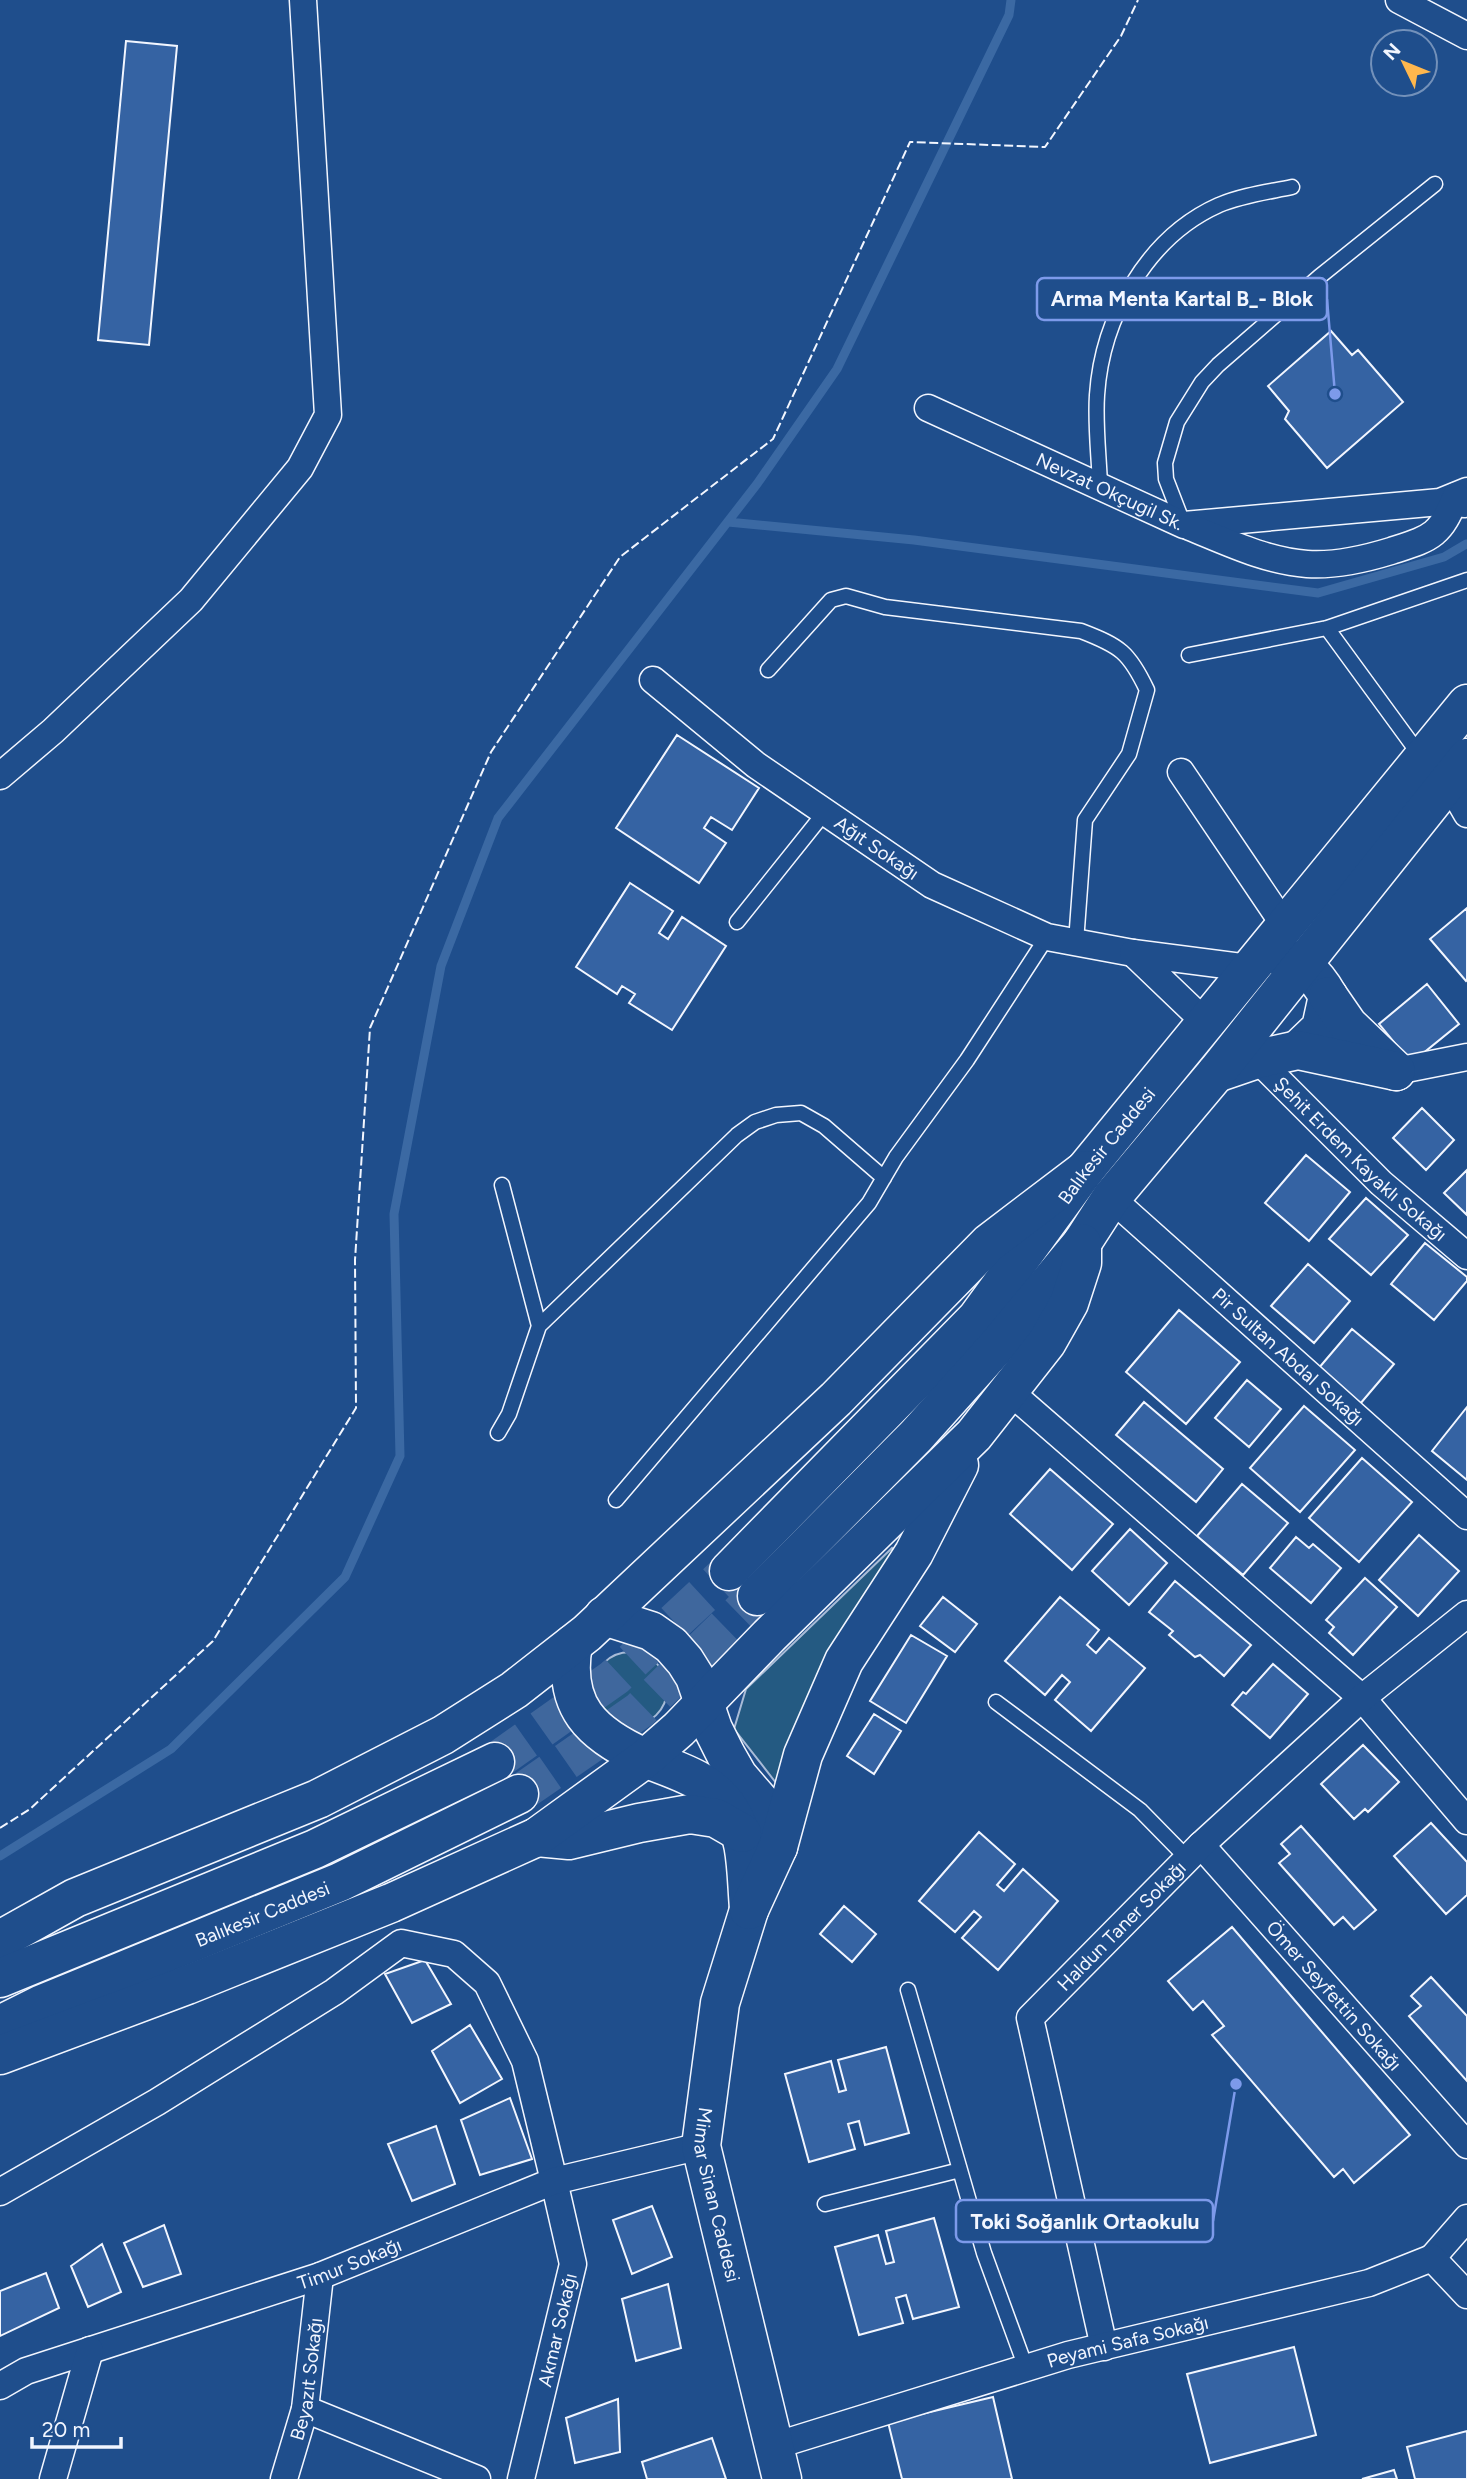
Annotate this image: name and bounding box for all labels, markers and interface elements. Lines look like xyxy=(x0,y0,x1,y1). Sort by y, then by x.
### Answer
north arrow xyxy=(1369,28,1439,98)
text: N xyxy=(1379,39,1405,65)
callout: Arma Menta Kartal B_- Blok xyxy=(1037,278,1327,320)
text: Arma Menta Kartal B_- Blok xyxy=(1051,286,1314,311)
street label: Nevzat Okçugil Sk. xyxy=(1032,448,1187,535)
street label: Ağıt Sokağı xyxy=(830,811,923,885)
street label: Şehit Erdem Kayaklı Sokağı xyxy=(1269,1072,1452,1246)
street label: Balıkesir Caddesi xyxy=(1053,1083,1160,1209)
street label: Pir Sultan Abdal Sokağı xyxy=(1207,1283,1369,1431)
street label: Haldun Taner Sokağı xyxy=(1052,1856,1191,1996)
street label: Balıkesir Caddesi xyxy=(192,1877,333,1952)
street label: Ömer Seyfettin Sokağı xyxy=(1261,1916,1406,2075)
street label: Mimar Sinan Caddesi xyxy=(689,2106,745,2284)
callout: Toki Soğanlık Ortaokulu xyxy=(956,2200,1213,2242)
text: Toki Soğanlık Ortaokulu xyxy=(971,2209,1199,2234)
street label: Timur Sokağı xyxy=(295,2233,405,2294)
street label: Akmar Sokağı xyxy=(533,2271,582,2389)
street label: Peyami Safa Sokağı xyxy=(1044,2311,1211,2373)
street label: Beyazıt Sokağı xyxy=(285,2316,327,2443)
scale bar xyxy=(32,2406,121,2450)
text: 20 m xyxy=(42,2417,90,2442)

